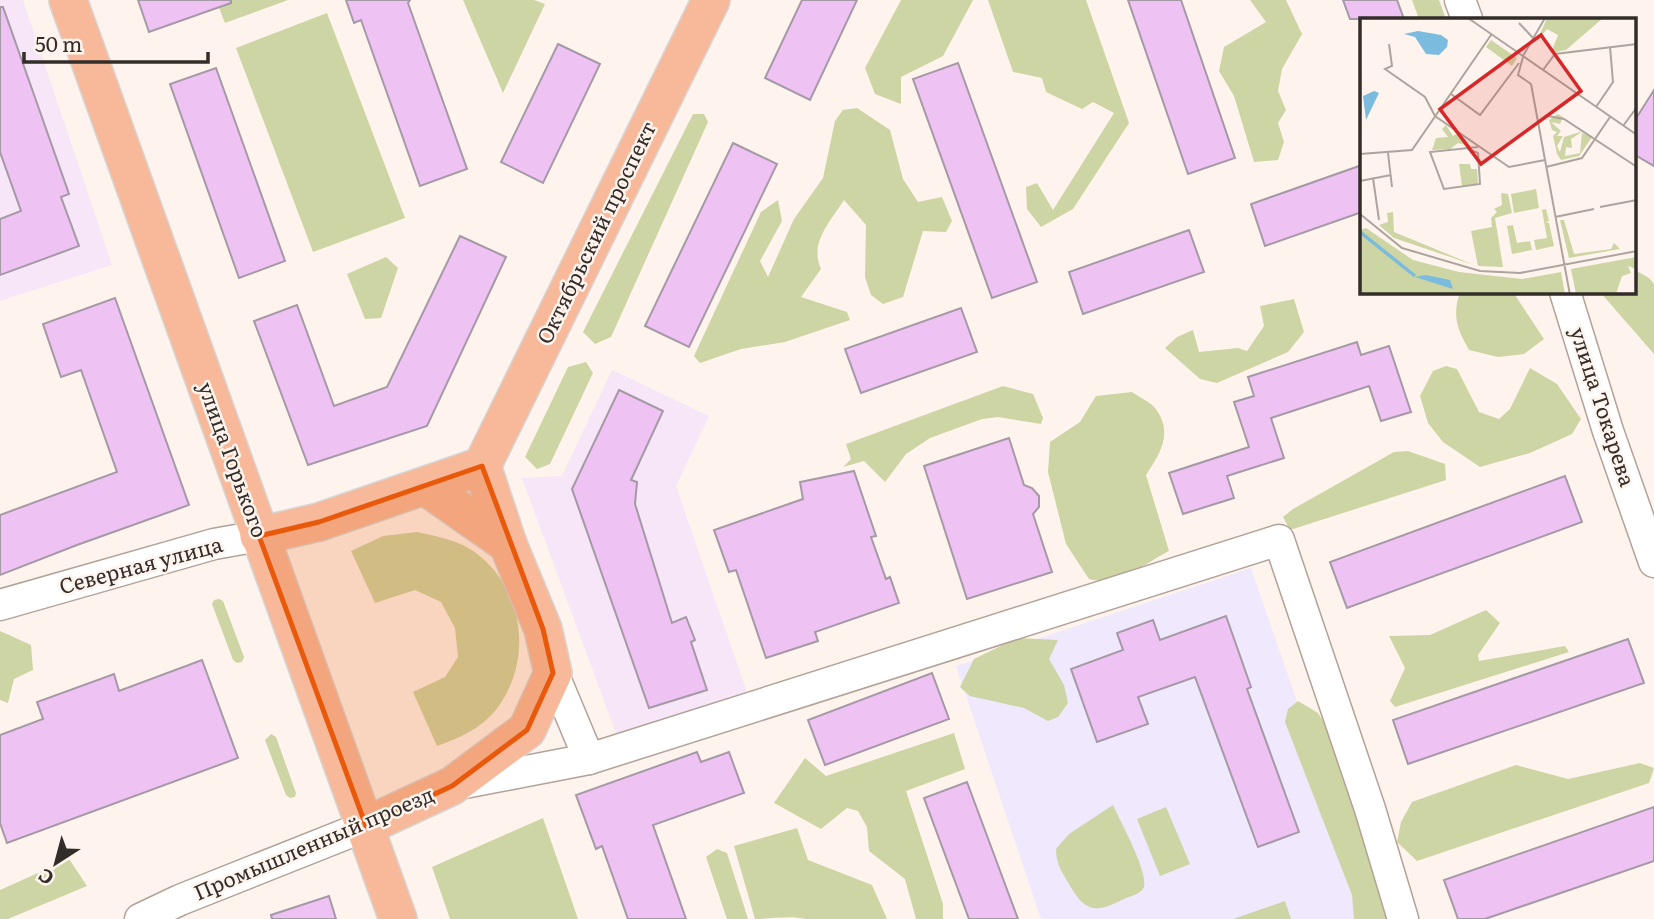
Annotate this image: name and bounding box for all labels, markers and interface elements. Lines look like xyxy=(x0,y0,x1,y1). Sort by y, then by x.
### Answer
inset map xyxy=(1360,18,1636,294)
scale bar xyxy=(24,21,208,65)
text: 50 m xyxy=(35,27,82,58)
street label: Октябрьский проспект xyxy=(527,115,662,348)
street label: улица Токарева xyxy=(1564,323,1645,491)
street label: улица Горького xyxy=(192,377,277,541)
street label: Северная улица xyxy=(55,527,226,600)
street label: Промышленный проезд xyxy=(188,777,438,906)
north arrow xyxy=(21,828,91,898)
text: С xyxy=(32,862,59,893)

